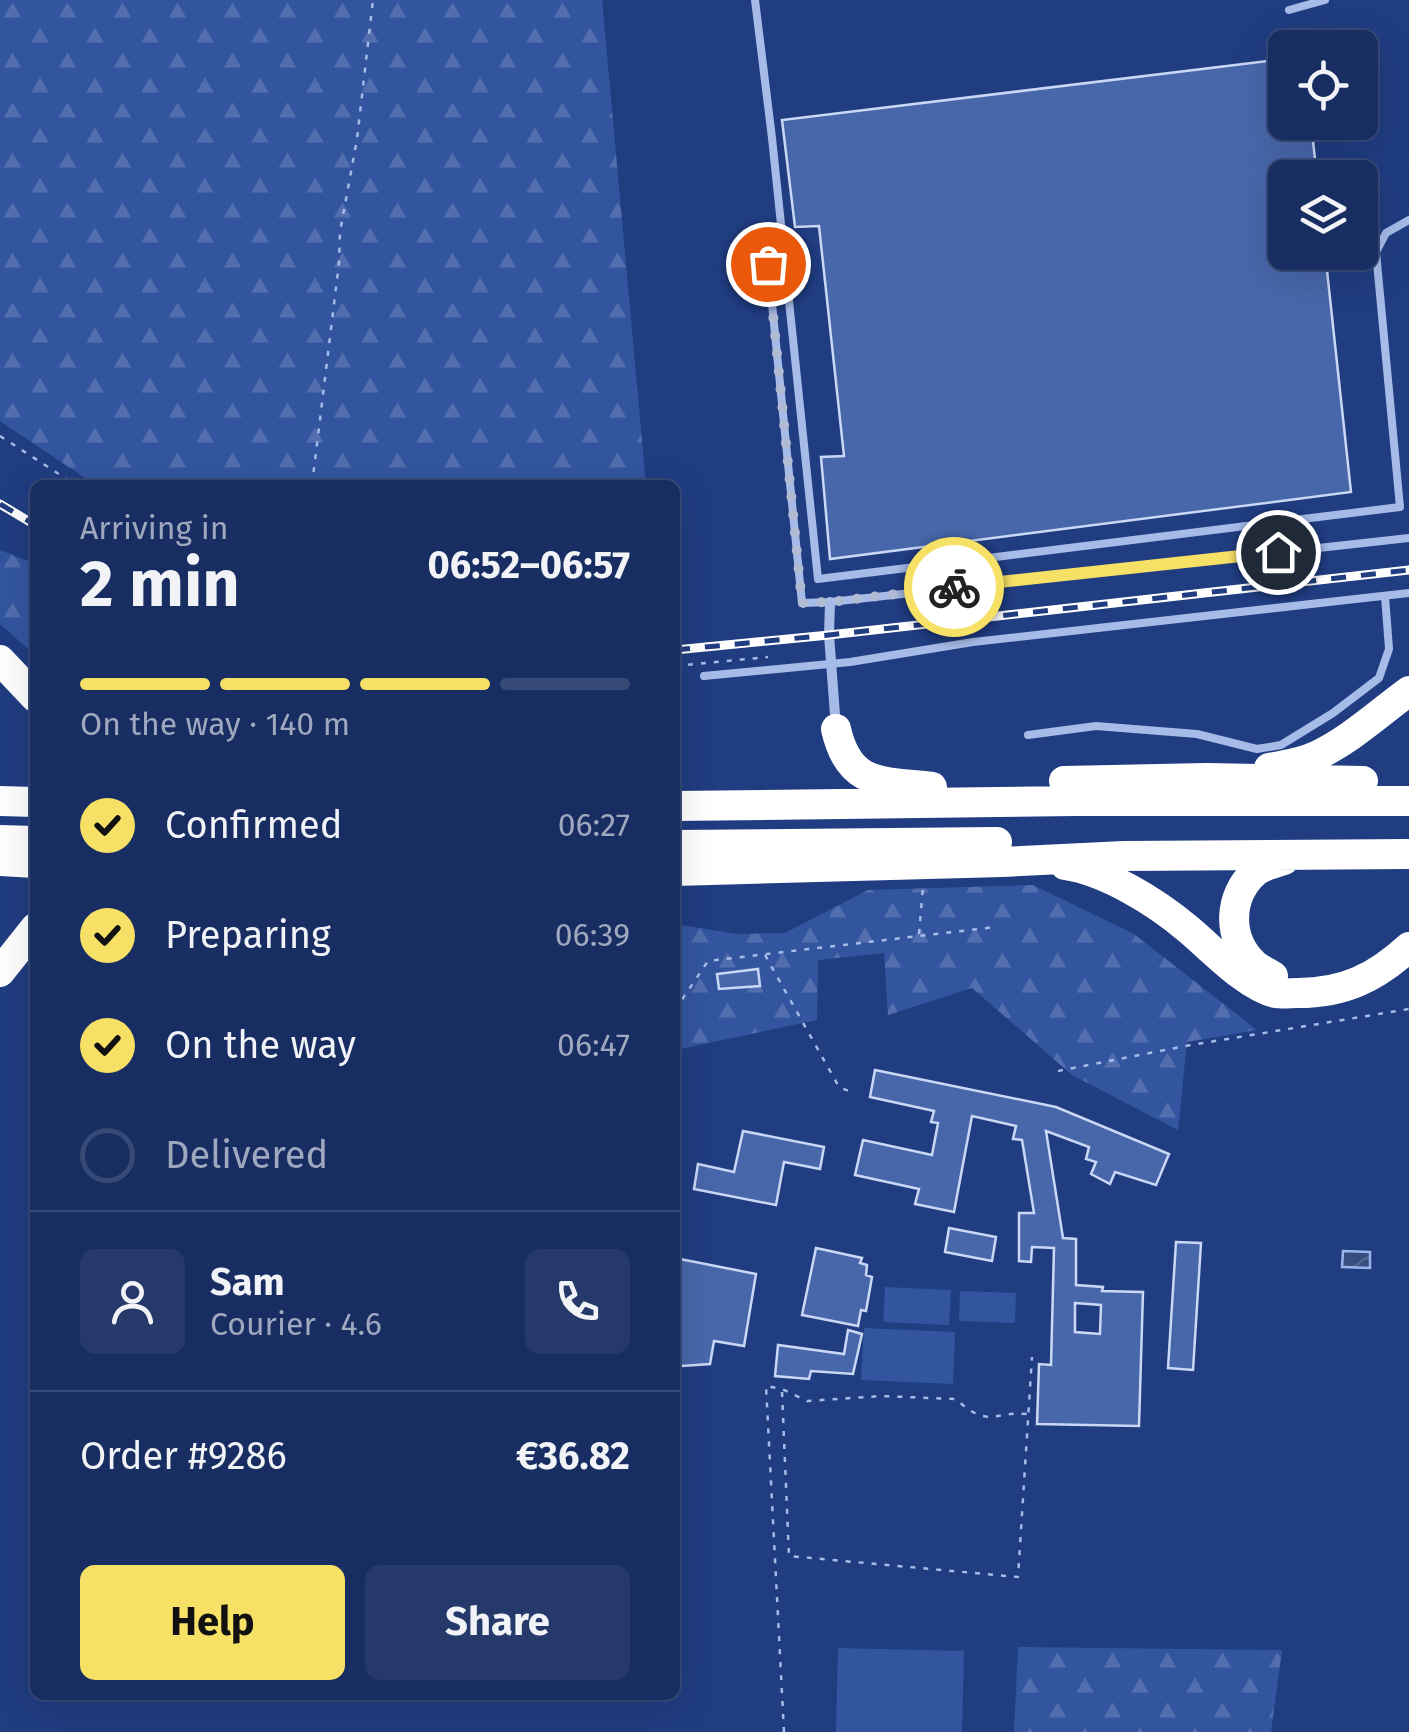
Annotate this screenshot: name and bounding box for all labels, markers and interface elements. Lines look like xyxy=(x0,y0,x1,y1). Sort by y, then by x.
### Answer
map controls xyxy=(1268,30,1378,270)
button: locate xyxy=(1268,30,1378,140)
button: layers xyxy=(1268,160,1378,270)
pin xyxy=(726,222,811,307)
icon: bag xyxy=(741,237,796,292)
text: Arriving in xyxy=(80,509,228,547)
pin xyxy=(1236,510,1321,595)
icon: home xyxy=(1251,525,1306,580)
courier xyxy=(904,537,1004,637)
text: 06:52–06:57 xyxy=(427,542,630,588)
text: 2 min xyxy=(80,545,240,623)
icon: bike xyxy=(927,560,982,615)
text: On the way · 140 m xyxy=(80,705,350,743)
icon: check xyxy=(80,798,135,853)
text: Confirmed xyxy=(165,802,343,848)
text: 06:27 xyxy=(558,806,630,844)
icon: check xyxy=(80,908,135,963)
text: Preparing xyxy=(165,912,331,958)
text: 06:39 xyxy=(555,916,630,954)
icon: check xyxy=(80,1018,135,1073)
text: On the way xyxy=(165,1022,356,1068)
text: 06:47 xyxy=(557,1026,630,1064)
text: Delivered xyxy=(165,1132,328,1178)
button: person xyxy=(80,1249,185,1354)
button: phone xyxy=(525,1249,630,1354)
text: Sam xyxy=(210,1259,285,1305)
text: Courier · 4.6 xyxy=(210,1305,382,1343)
text: Order #9286 xyxy=(80,1433,287,1479)
text: €36.82 xyxy=(516,1433,630,1479)
button: Help xyxy=(80,1565,345,1680)
button: Share xyxy=(365,1565,630,1680)

